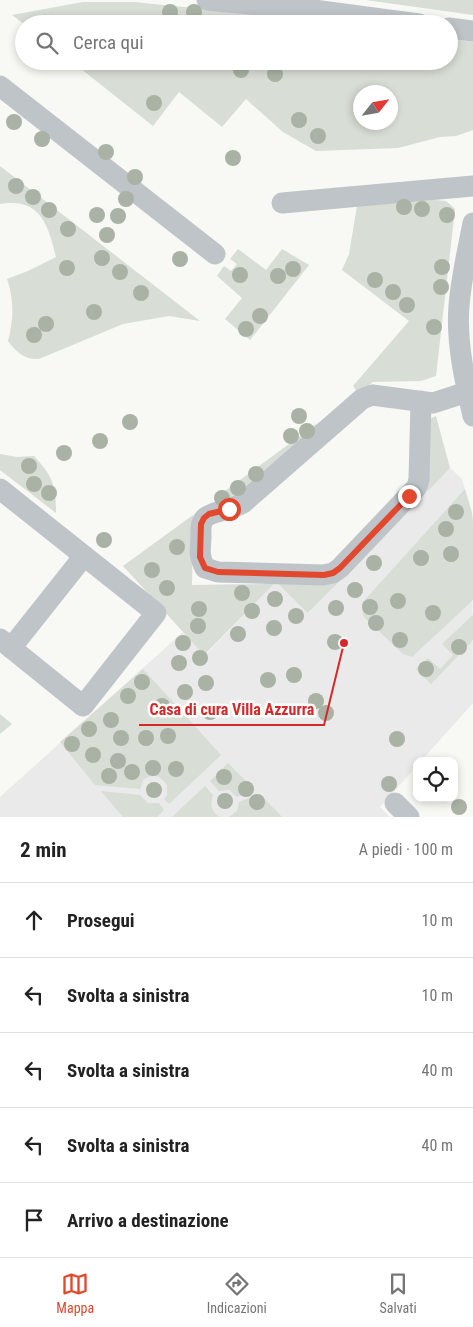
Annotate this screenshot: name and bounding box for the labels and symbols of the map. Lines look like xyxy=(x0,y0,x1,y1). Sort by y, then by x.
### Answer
north arrow xyxy=(353,85,398,130)
route end xyxy=(398,485,421,508)
route start xyxy=(218,498,241,521)
callout: Casa di cura Villa Azzurra xyxy=(139,694,324,725)
text: Casa di cura Villa Azzurra xyxy=(150,700,315,719)

